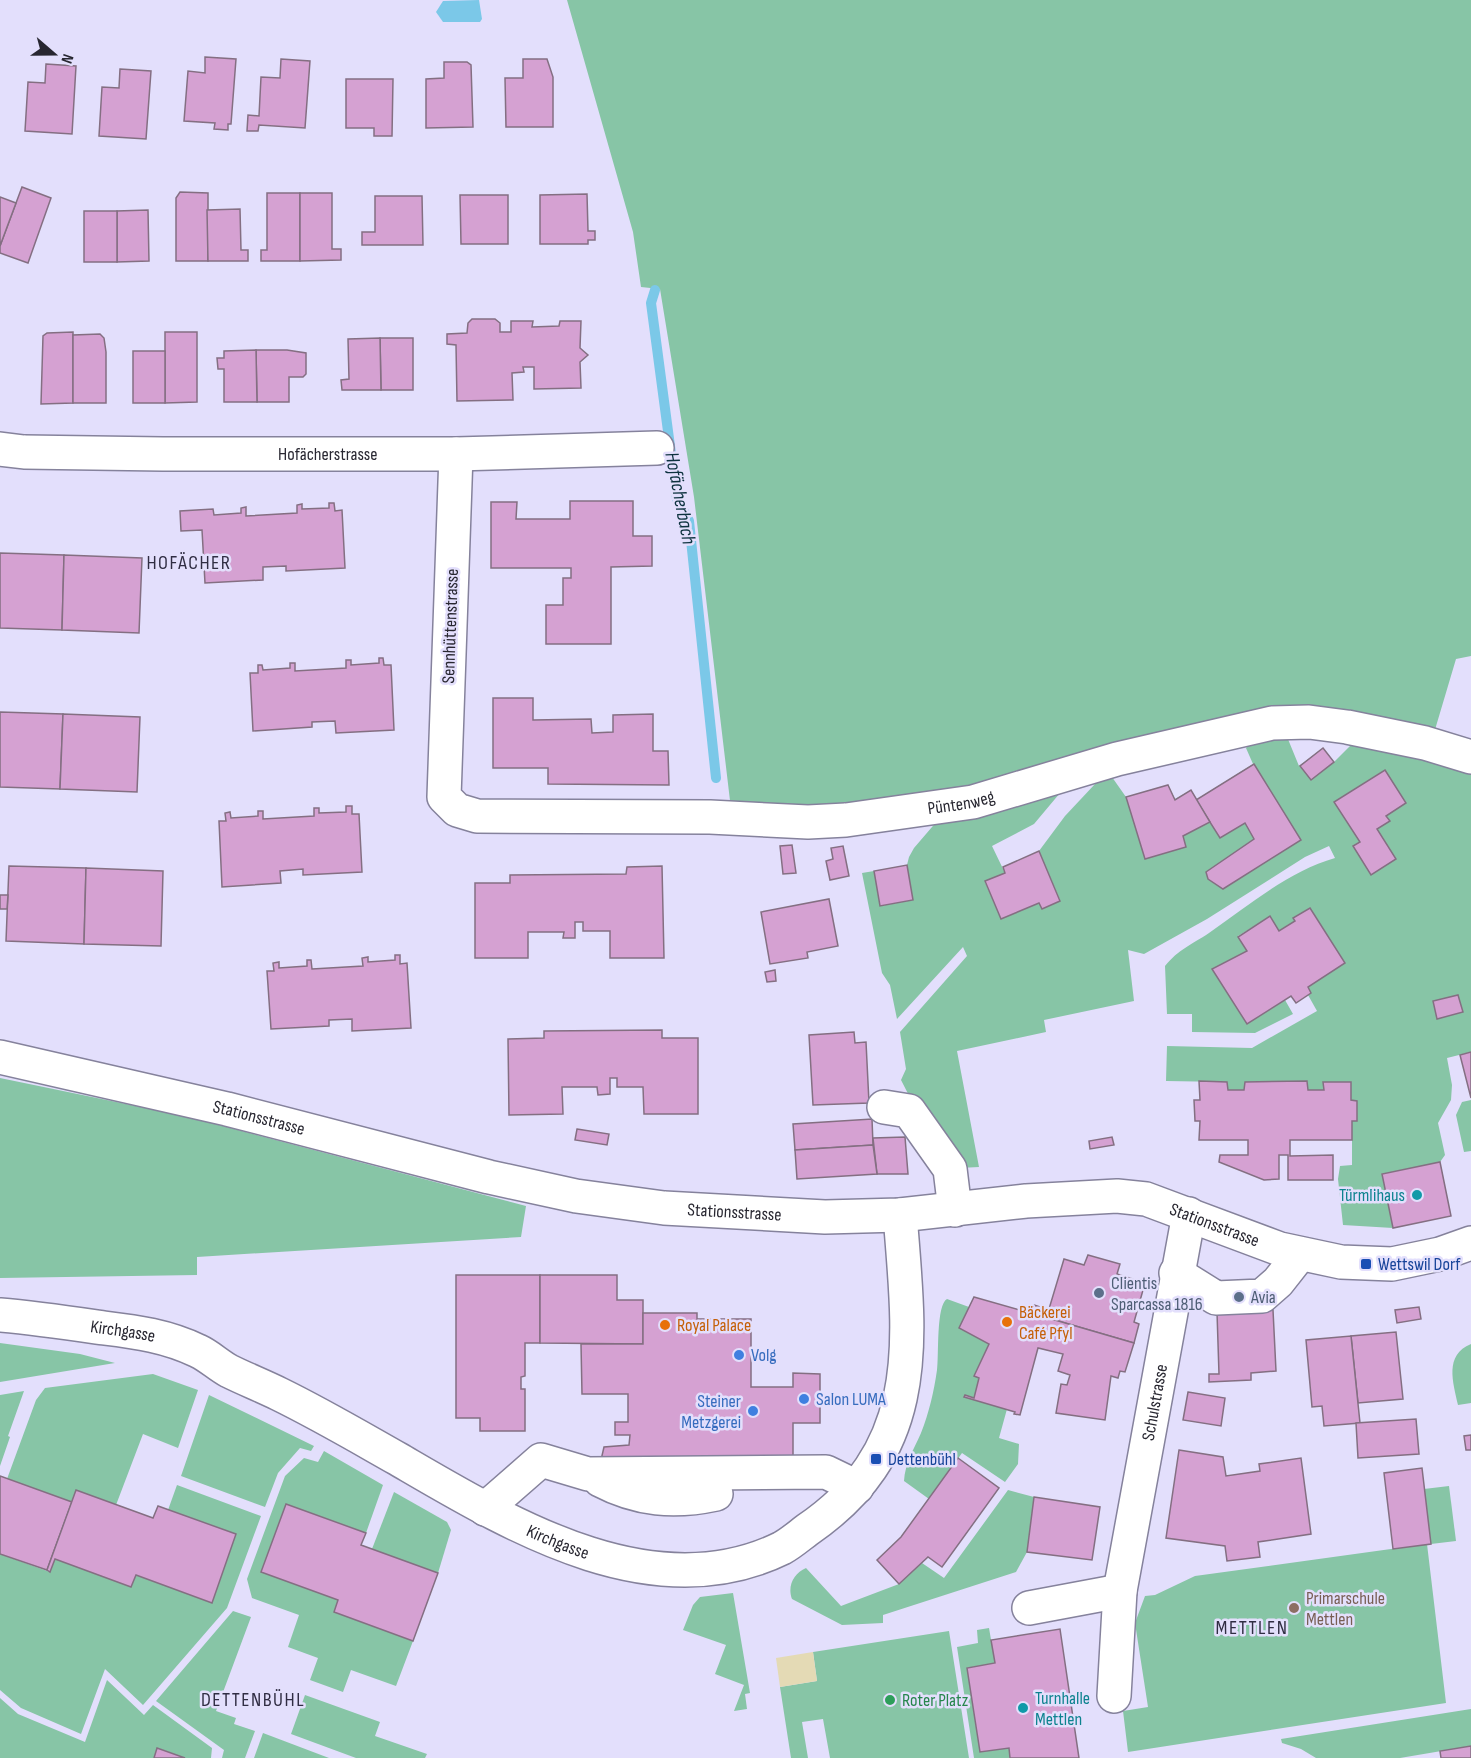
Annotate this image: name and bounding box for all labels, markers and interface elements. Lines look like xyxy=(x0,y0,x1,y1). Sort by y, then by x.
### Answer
north arrow xyxy=(24,24,84,84)
text: N xyxy=(56,51,77,66)
street label: Hofächerstrasse xyxy=(278,444,377,465)
water label: Hofächerbach xyxy=(659,450,701,546)
district label: HOFÄCHER xyxy=(146,551,232,575)
street label: Sennhüttenstrasse xyxy=(438,568,463,684)
street label: Püntenweg xyxy=(926,786,997,819)
street label: Stationsstrasse xyxy=(211,1096,307,1140)
place label: Türmlihaus xyxy=(1339,1185,1405,1206)
marker: Türmlihaus xyxy=(1410,1188,1424,1202)
street label: Stationsstrasse xyxy=(687,1199,782,1226)
street label: Stationsstrasse xyxy=(1167,1199,1262,1251)
place label: Wettswil Dorf xyxy=(1378,1254,1461,1275)
marker: Wettswil Dorf xyxy=(1359,1257,1373,1271)
place label: Clientis Sparcassa 1816 xyxy=(1111,1273,1203,1315)
marker: Clientis Sparcassa 1816 xyxy=(1092,1286,1106,1300)
place label: Avia xyxy=(1250,1287,1276,1308)
marker: Avia xyxy=(1232,1290,1246,1304)
place label: Bäckerei Café Pfyl xyxy=(1019,1302,1073,1344)
place label: Royal Palace xyxy=(677,1315,751,1336)
marker: Bäckerei Café Pfyl xyxy=(1000,1315,1014,1329)
street label: Kirchgasse xyxy=(89,1316,157,1347)
marker: Royal Palace xyxy=(658,1318,672,1332)
place label: Volg xyxy=(751,1345,777,1366)
marker: Volg xyxy=(732,1348,746,1362)
street label: Schulstrasse xyxy=(1138,1362,1172,1442)
place label: Salon LUMA xyxy=(816,1389,886,1410)
place label: Steiner Metzgerei xyxy=(681,1391,741,1433)
marker: Salon LUMA xyxy=(797,1392,811,1406)
marker: Steiner Metzgerei xyxy=(746,1404,760,1418)
place label: Dettenbühl xyxy=(888,1449,956,1470)
marker: Dettenbühl xyxy=(869,1452,883,1466)
street label: Kirchgasse xyxy=(523,1520,592,1564)
place label: Primarschule Mettlen xyxy=(1306,1588,1385,1630)
marker: Primarschule Mettlen xyxy=(1287,1601,1301,1615)
district label: METTLEN xyxy=(1216,1616,1288,1640)
district label: DETTENBÜHL xyxy=(201,1688,305,1712)
place label: Turnhalle Mettlen xyxy=(1035,1688,1090,1730)
place label: Roter Platz xyxy=(902,1690,969,1711)
marker: Roter Platz xyxy=(883,1693,897,1707)
marker: Turnhalle Mettlen xyxy=(1016,1701,1030,1715)

